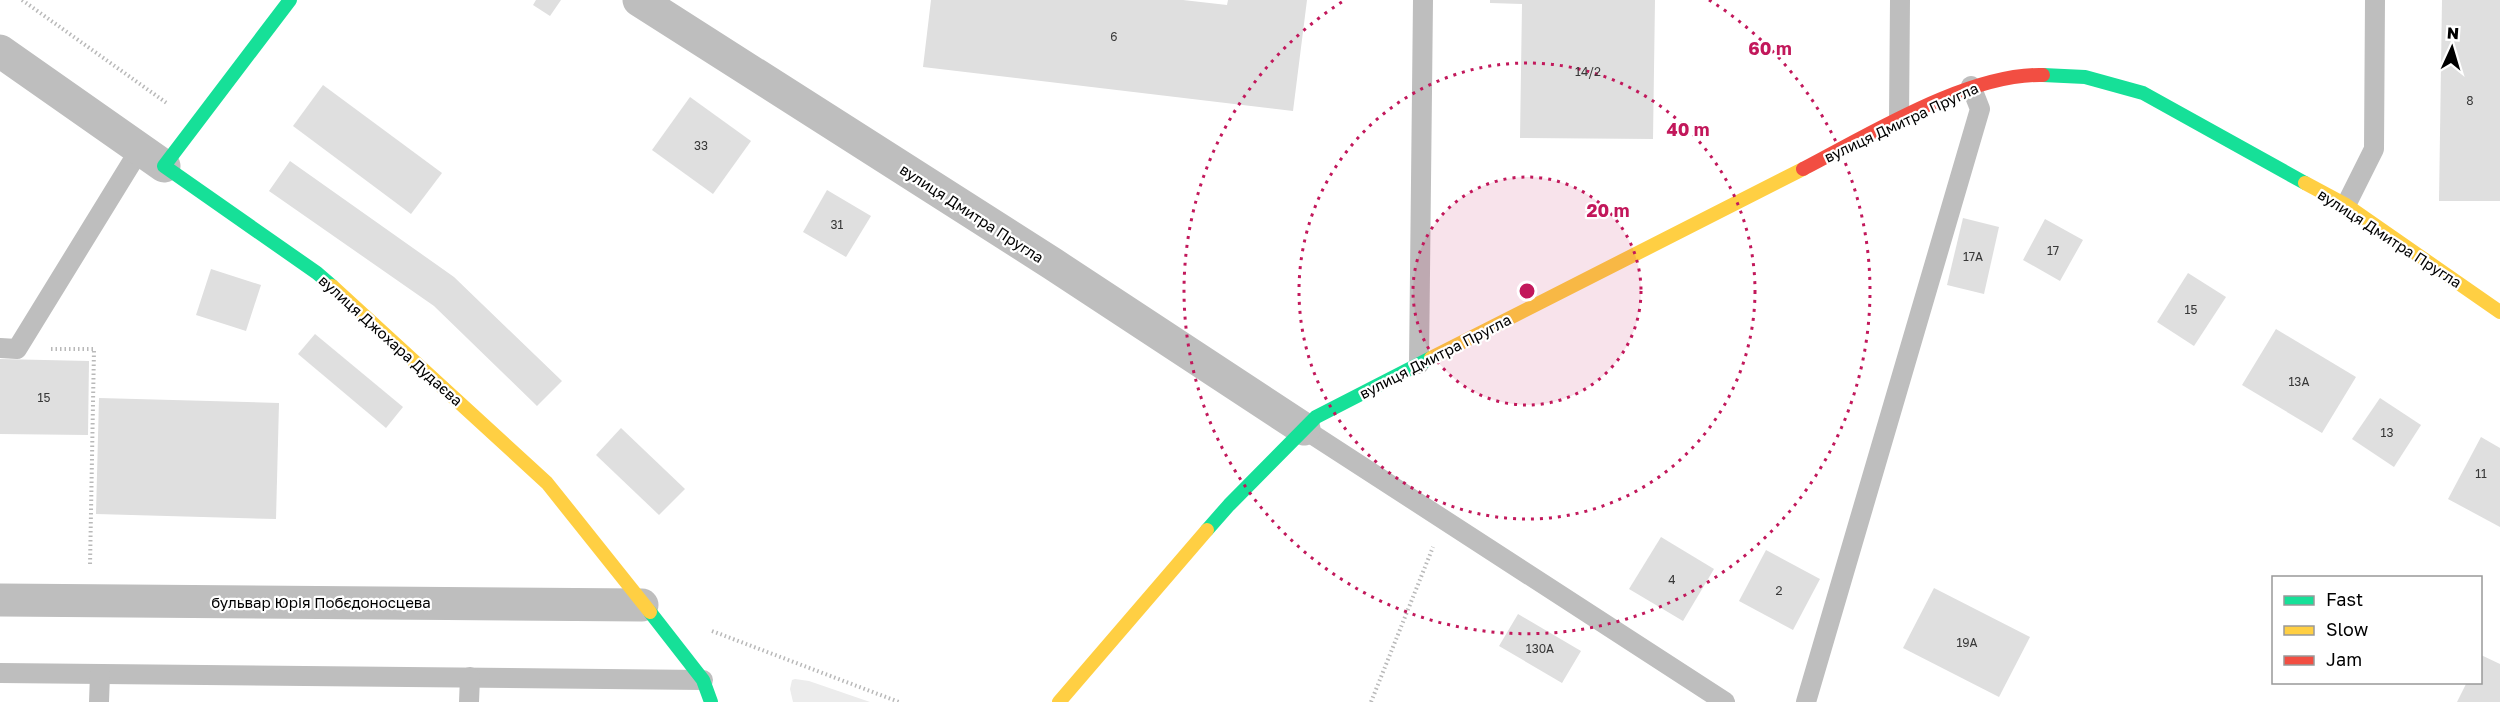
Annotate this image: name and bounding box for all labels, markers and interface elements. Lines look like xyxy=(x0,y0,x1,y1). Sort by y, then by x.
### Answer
north arrow xyxy=(2422,18,2482,78)
text: N xyxy=(2446,23,2460,43)
house number: 6 xyxy=(1110,29,1118,44)
text: 60 m xyxy=(1748,37,1792,59)
house number: 14/2 xyxy=(1575,64,1601,79)
street label: вулиця Дмитра Пругла xyxy=(1821,78,1981,166)
house number: 8 xyxy=(2466,93,2474,108)
text: 40 m xyxy=(1666,118,1710,140)
house number: 33 xyxy=(694,138,708,153)
street label: вулиця Дмитра Пругла xyxy=(897,160,1047,266)
street label: вулиця Дмитра Пругла xyxy=(2315,185,2465,291)
text: 20 m xyxy=(1587,199,1629,221)
house number: 31 xyxy=(831,217,844,232)
house number: 17 xyxy=(2047,243,2059,258)
house number: 17А xyxy=(1963,249,1983,264)
street label: вулиця Джохара Дудаєва xyxy=(316,271,466,409)
centre of rings xyxy=(1517,281,1537,301)
house number: 15 xyxy=(2185,302,2197,317)
street label: вулиця Дмитра Пругла xyxy=(1356,310,1514,402)
house number: 13А xyxy=(2289,374,2309,389)
house number: 15 xyxy=(38,390,50,405)
house number: 13 xyxy=(2381,425,2393,440)
house number: 11 xyxy=(2475,466,2487,481)
house number: 4 xyxy=(1668,572,1676,587)
legend xyxy=(2272,576,2482,684)
house number: 2 xyxy=(1776,583,1783,598)
text: Fast xyxy=(2326,588,2363,610)
street label: бульвар Юрія Побєдоносцева xyxy=(211,593,431,611)
text: Slow xyxy=(2326,618,2369,640)
house number: 19А xyxy=(1956,635,1978,650)
house number: 130А xyxy=(1526,641,1554,656)
text: Jam xyxy=(2326,648,2362,670)

